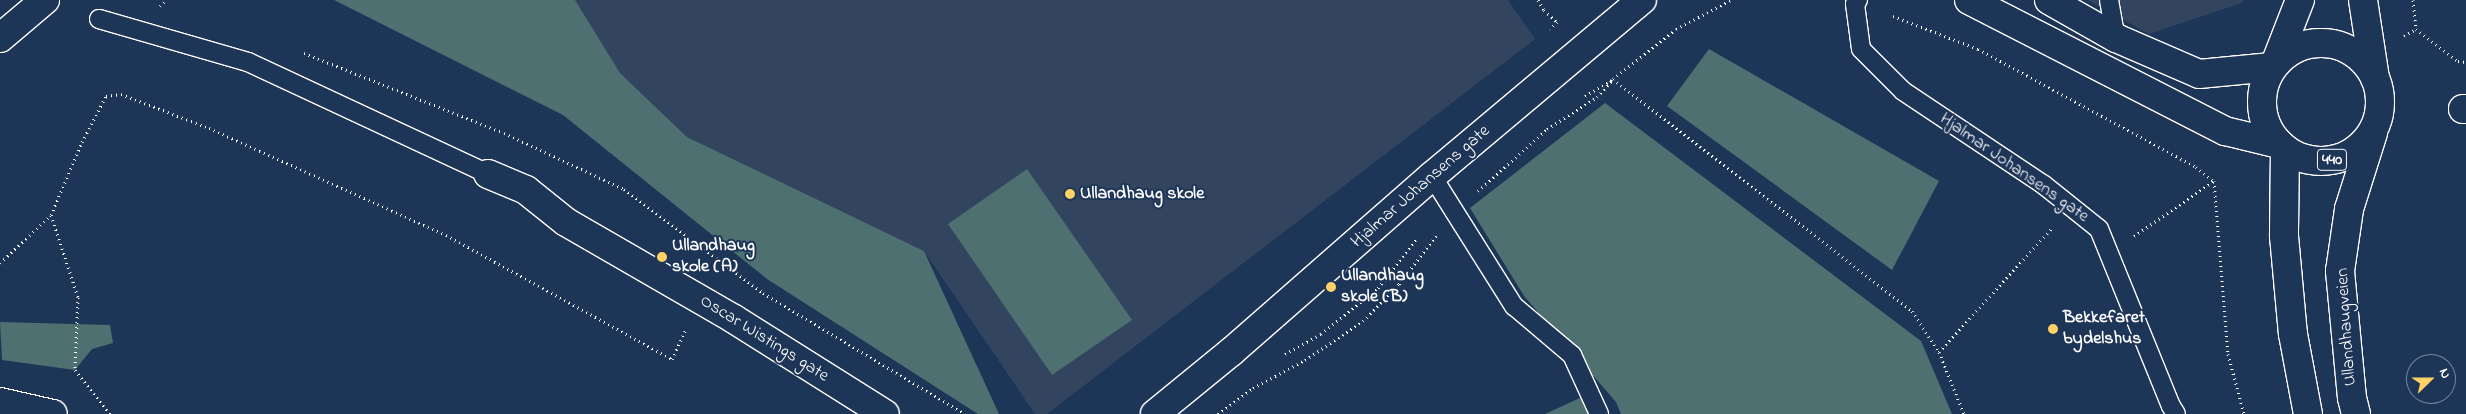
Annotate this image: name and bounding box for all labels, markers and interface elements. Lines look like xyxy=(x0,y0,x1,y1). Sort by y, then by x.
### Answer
street label: Hjalmar Johansens gate xyxy=(1935,108,2093,228)
street label: Hjalmar Johansens gate xyxy=(1347,121,1495,253)
road number: 440 xyxy=(2316,146,2348,174)
place label: Ullandhaug skole xyxy=(1080,183,1204,205)
marker: Ullandhaug skole xyxy=(1064,188,1076,200)
place label: Ullandhaug skole (A) xyxy=(672,236,755,278)
marker: Ullandhaug skole (A) xyxy=(656,251,668,263)
place label: Ullandhaug skole (B) xyxy=(1341,266,1424,308)
street label: Ullandhaugveien xyxy=(2332,267,2362,387)
marker: Ullandhaug skole (B) xyxy=(1325,281,1337,293)
street label: Oscar Wistings gate xyxy=(696,291,832,387)
place label: Bekkefaret bydelshus xyxy=(2063,308,2145,350)
marker: Bekkefaret bydelshus xyxy=(2047,323,2059,335)
north arrow xyxy=(2406,354,2456,404)
text: N xyxy=(2433,365,2456,382)

